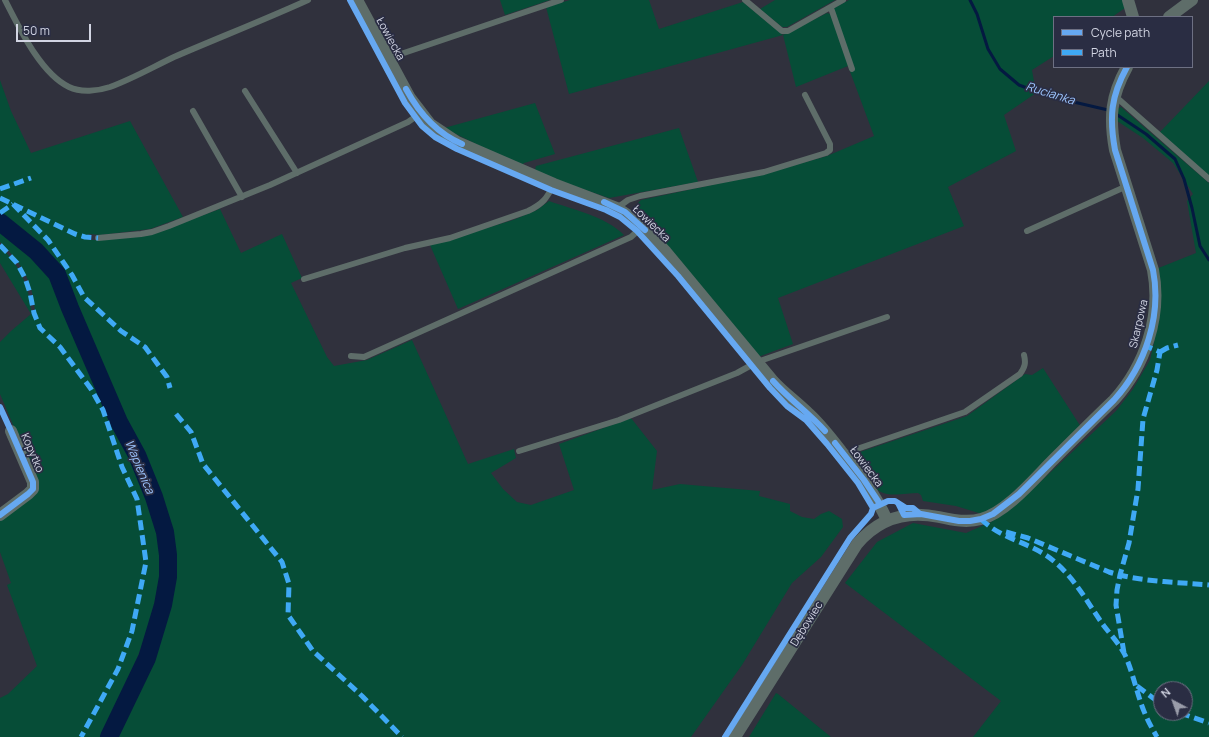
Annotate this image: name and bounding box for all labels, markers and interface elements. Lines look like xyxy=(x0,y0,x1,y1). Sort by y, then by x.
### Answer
street label: Łowiecka xyxy=(373,15,407,63)
scale bar xyxy=(18,16,93,42)
legend xyxy=(1053,16,1193,68)
text: 50 m xyxy=(23,22,50,39)
text: Cycle path xyxy=(1091,24,1150,41)
text: Path xyxy=(1091,44,1117,61)
water label: Rucianka xyxy=(1024,80,1076,108)
street label: Łowiecka xyxy=(629,203,673,245)
street label: Skarpowa xyxy=(1127,298,1151,350)
street label: Kopytko xyxy=(18,431,46,475)
water label: Wapienica xyxy=(121,438,157,496)
street label: Łowiecka xyxy=(847,444,885,490)
street label: Dębowiec xyxy=(788,599,826,649)
north arrow xyxy=(1153,681,1193,721)
text: N xyxy=(1158,684,1173,701)

